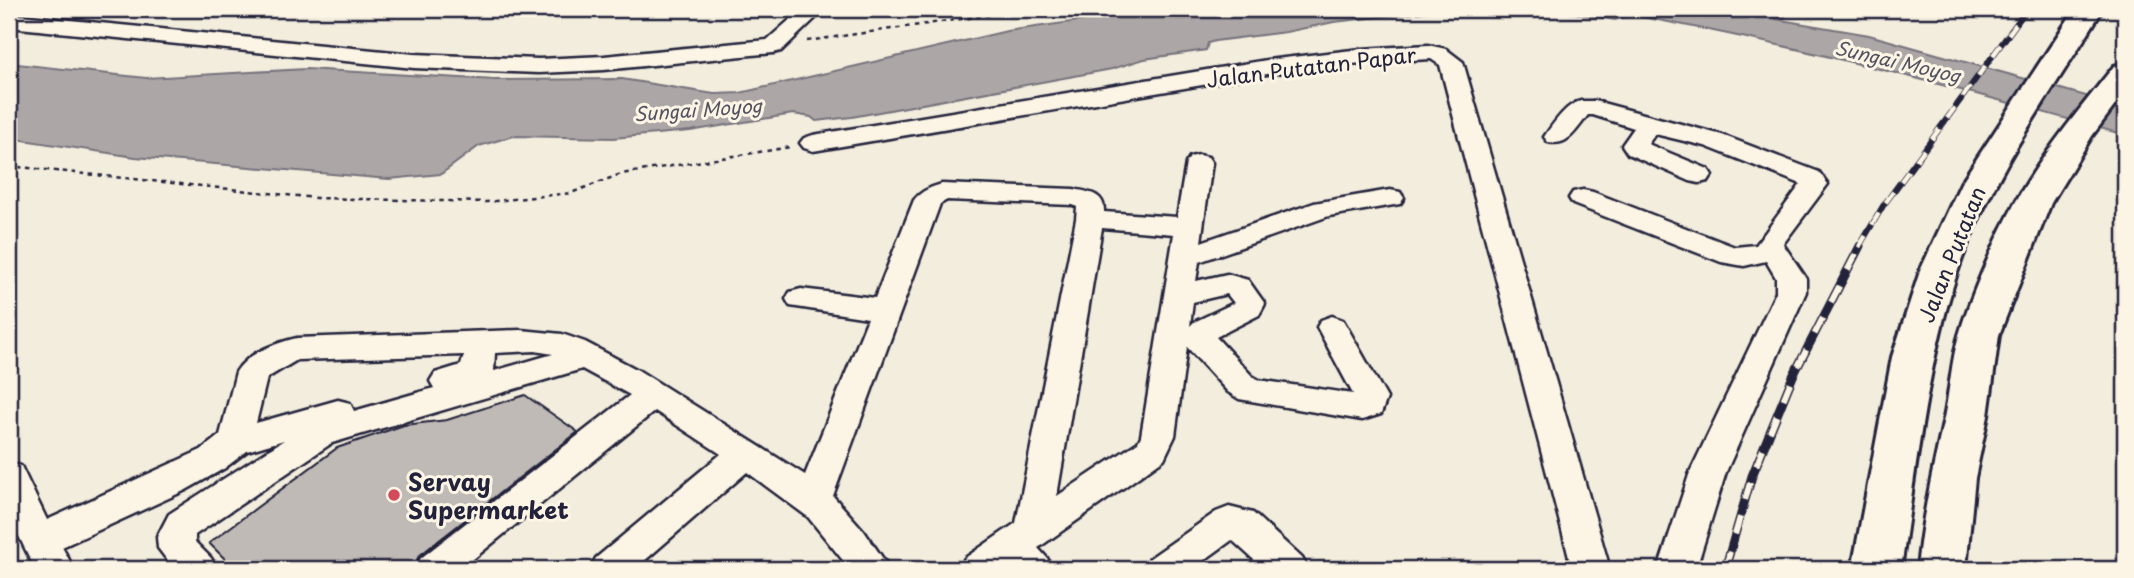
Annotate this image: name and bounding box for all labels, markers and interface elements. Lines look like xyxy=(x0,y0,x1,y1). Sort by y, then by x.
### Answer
water label: Sungai Moyog xyxy=(1832,33,1965,89)
street label: Jalan Putatan Papar xyxy=(1205,37,1418,95)
water label: Sungai Moyog xyxy=(633,90,764,127)
street label: Jalan Putatan xyxy=(1909,181,1993,327)
place label: Servay Supermarket xyxy=(408,463,569,527)
marker: Servay Supermarket xyxy=(386,487,402,503)

